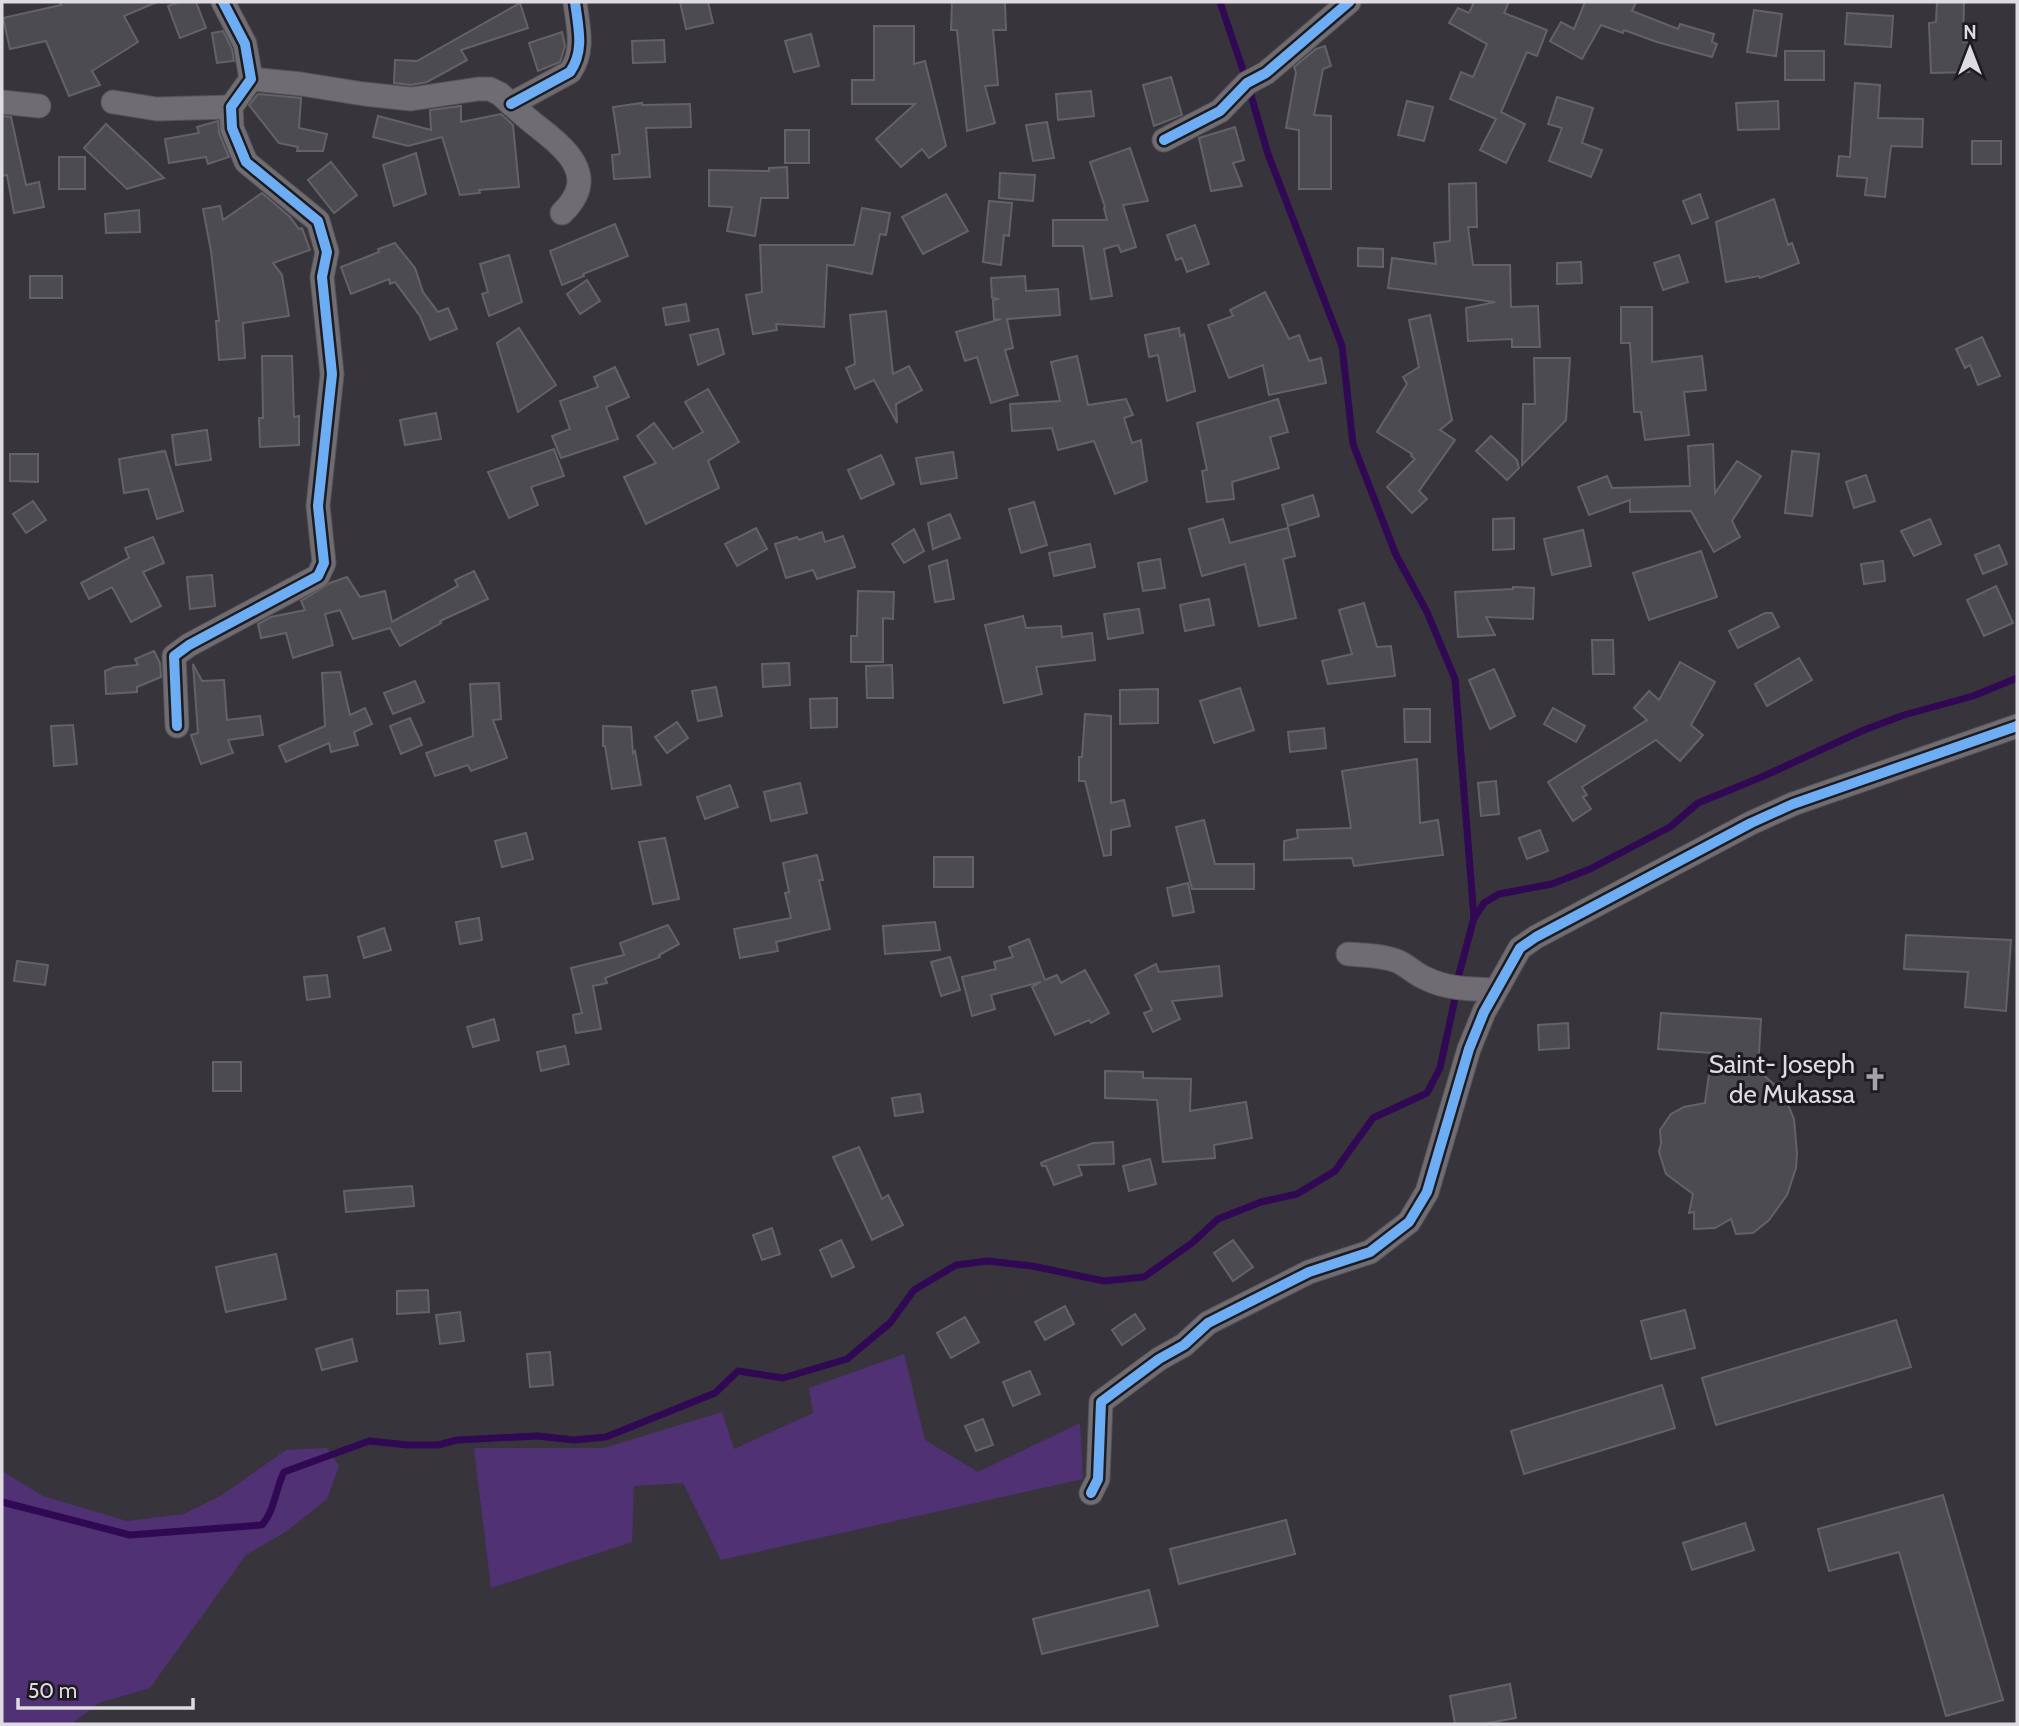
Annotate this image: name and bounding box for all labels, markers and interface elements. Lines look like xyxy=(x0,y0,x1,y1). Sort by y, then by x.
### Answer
north arrow xyxy=(1935,14,2005,84)
text: N xyxy=(1963,21,1977,44)
place label: Saint- Joseph de Mukassa xyxy=(1709,1048,1856,1110)
church icon: Saint- Joseph de Mukassa xyxy=(1861,1065,1889,1093)
scale bar xyxy=(18,1666,192,1710)
text: 50 m xyxy=(28,1678,77,1703)

